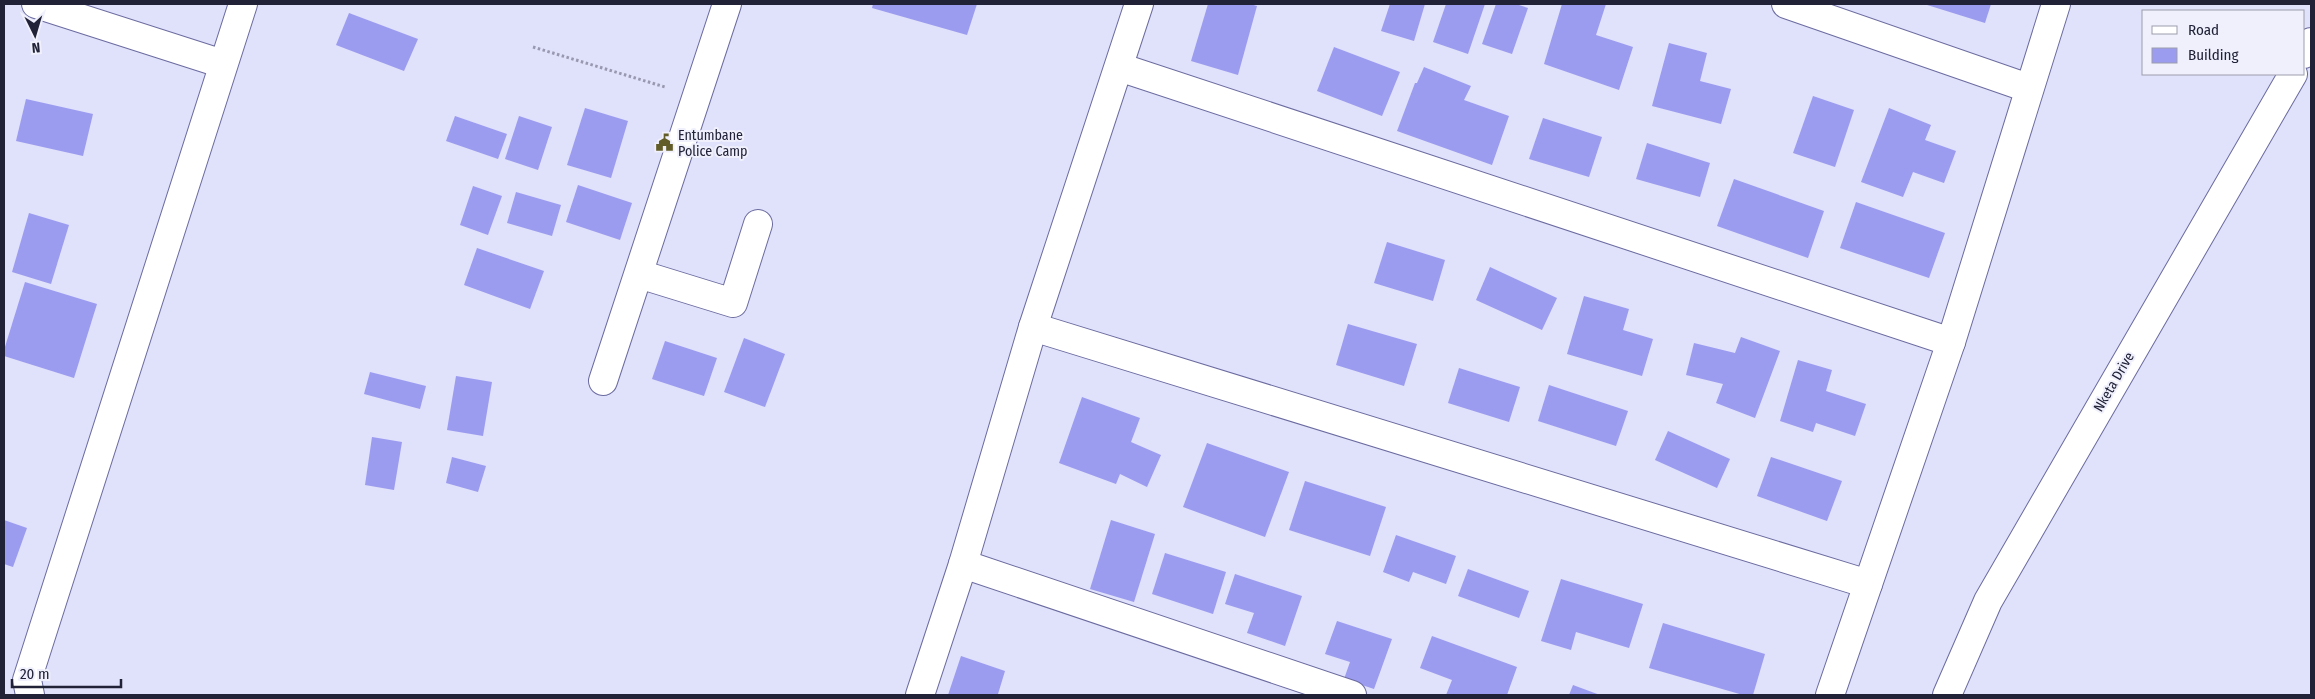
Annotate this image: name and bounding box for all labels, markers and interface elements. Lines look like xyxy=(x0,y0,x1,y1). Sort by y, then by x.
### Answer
north arrow xyxy=(10,10,60,60)
legend xyxy=(2142,10,2305,75)
text: Road xyxy=(2188,21,2219,39)
text: N xyxy=(31,39,41,56)
text: Building xyxy=(2188,46,2239,64)
place label: Entumbane Police Camp xyxy=(678,127,747,160)
public building icon: Entumbane Police Camp xyxy=(654,133,674,153)
street label: Nketa Drive xyxy=(2090,349,2138,415)
scale bar xyxy=(12,656,121,688)
text: 20 m xyxy=(20,665,50,683)

